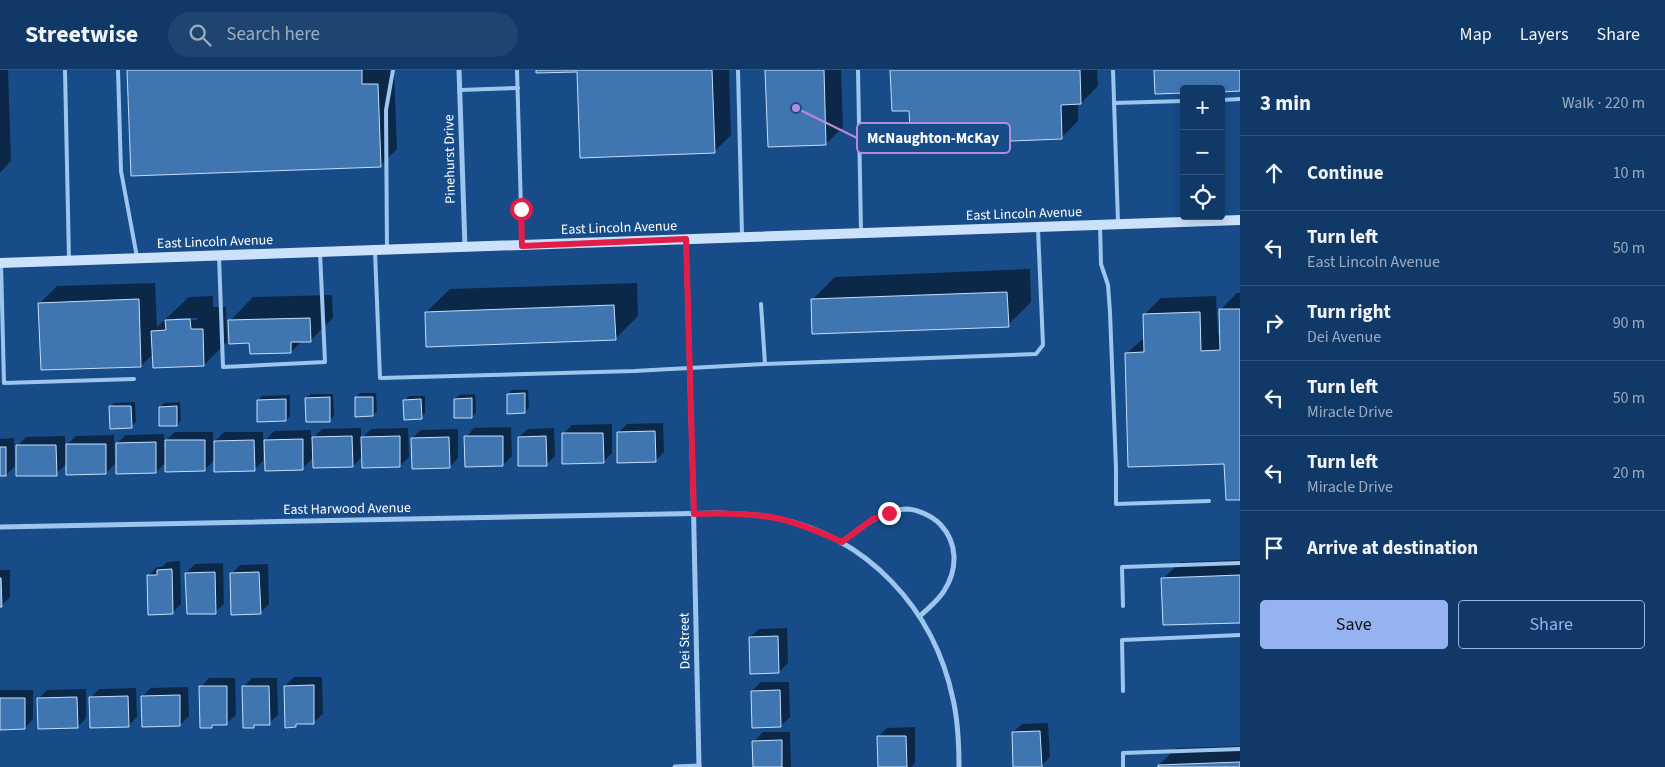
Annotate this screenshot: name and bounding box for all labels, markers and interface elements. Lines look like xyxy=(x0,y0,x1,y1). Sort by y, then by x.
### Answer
search box xyxy=(168,12,518,57)
text: Streetwise xyxy=(25,17,138,52)
icon: search xyxy=(186,21,214,49)
text: Search here xyxy=(226,21,320,48)
text: Map xyxy=(1460,22,1492,47)
text: Layers xyxy=(1520,22,1569,47)
text: Share xyxy=(1597,22,1640,47)
map controls xyxy=(1180,85,1225,220)
button: + xyxy=(1180,85,1225,130)
text: 3 min xyxy=(1260,88,1311,118)
text: Walk · 220 m xyxy=(1562,92,1645,114)
street label: Pinehurst Drive xyxy=(439,114,461,204)
callout: McNaughton-McKay xyxy=(857,123,1010,153)
text: McNaughton-McKay xyxy=(867,128,999,149)
button: − xyxy=(1180,130,1225,175)
icon: ahead xyxy=(1260,159,1288,187)
text: Continue xyxy=(1307,160,1384,187)
text: 10 m xyxy=(1613,162,1645,184)
button: locate xyxy=(1180,175,1225,220)
route start xyxy=(510,198,533,221)
street label: East Lincoln Avenue xyxy=(966,202,1083,226)
street label: East Lincoln Avenue xyxy=(561,216,678,240)
text: Turn left xyxy=(1307,224,1378,251)
street label: East Lincoln Avenue xyxy=(157,230,274,254)
icon: left xyxy=(1260,234,1288,262)
text: 50 m xyxy=(1613,237,1645,259)
text: East Lincoln Avenue xyxy=(1307,251,1440,273)
text: Turn right xyxy=(1307,299,1391,326)
icon: right xyxy=(1260,309,1288,337)
text: 90 m xyxy=(1613,312,1645,334)
text: Dei Avenue xyxy=(1307,326,1381,348)
text: Turn left xyxy=(1307,374,1378,401)
icon: left xyxy=(1260,384,1288,412)
text: 50 m xyxy=(1613,387,1645,409)
text: Miracle Drive xyxy=(1307,401,1393,423)
text: Turn left xyxy=(1307,449,1378,476)
icon: left xyxy=(1260,459,1288,487)
text: 20 m xyxy=(1613,462,1645,484)
text: Miracle Drive xyxy=(1307,476,1393,498)
street label: East Harwood Avenue xyxy=(283,498,411,520)
route end xyxy=(878,502,901,525)
icon: arrive xyxy=(1260,534,1288,562)
text: Arrive at destination xyxy=(1307,535,1478,562)
button: Save xyxy=(1260,600,1448,649)
button: Share xyxy=(1458,600,1645,649)
street label: Dei Street xyxy=(675,612,695,670)

